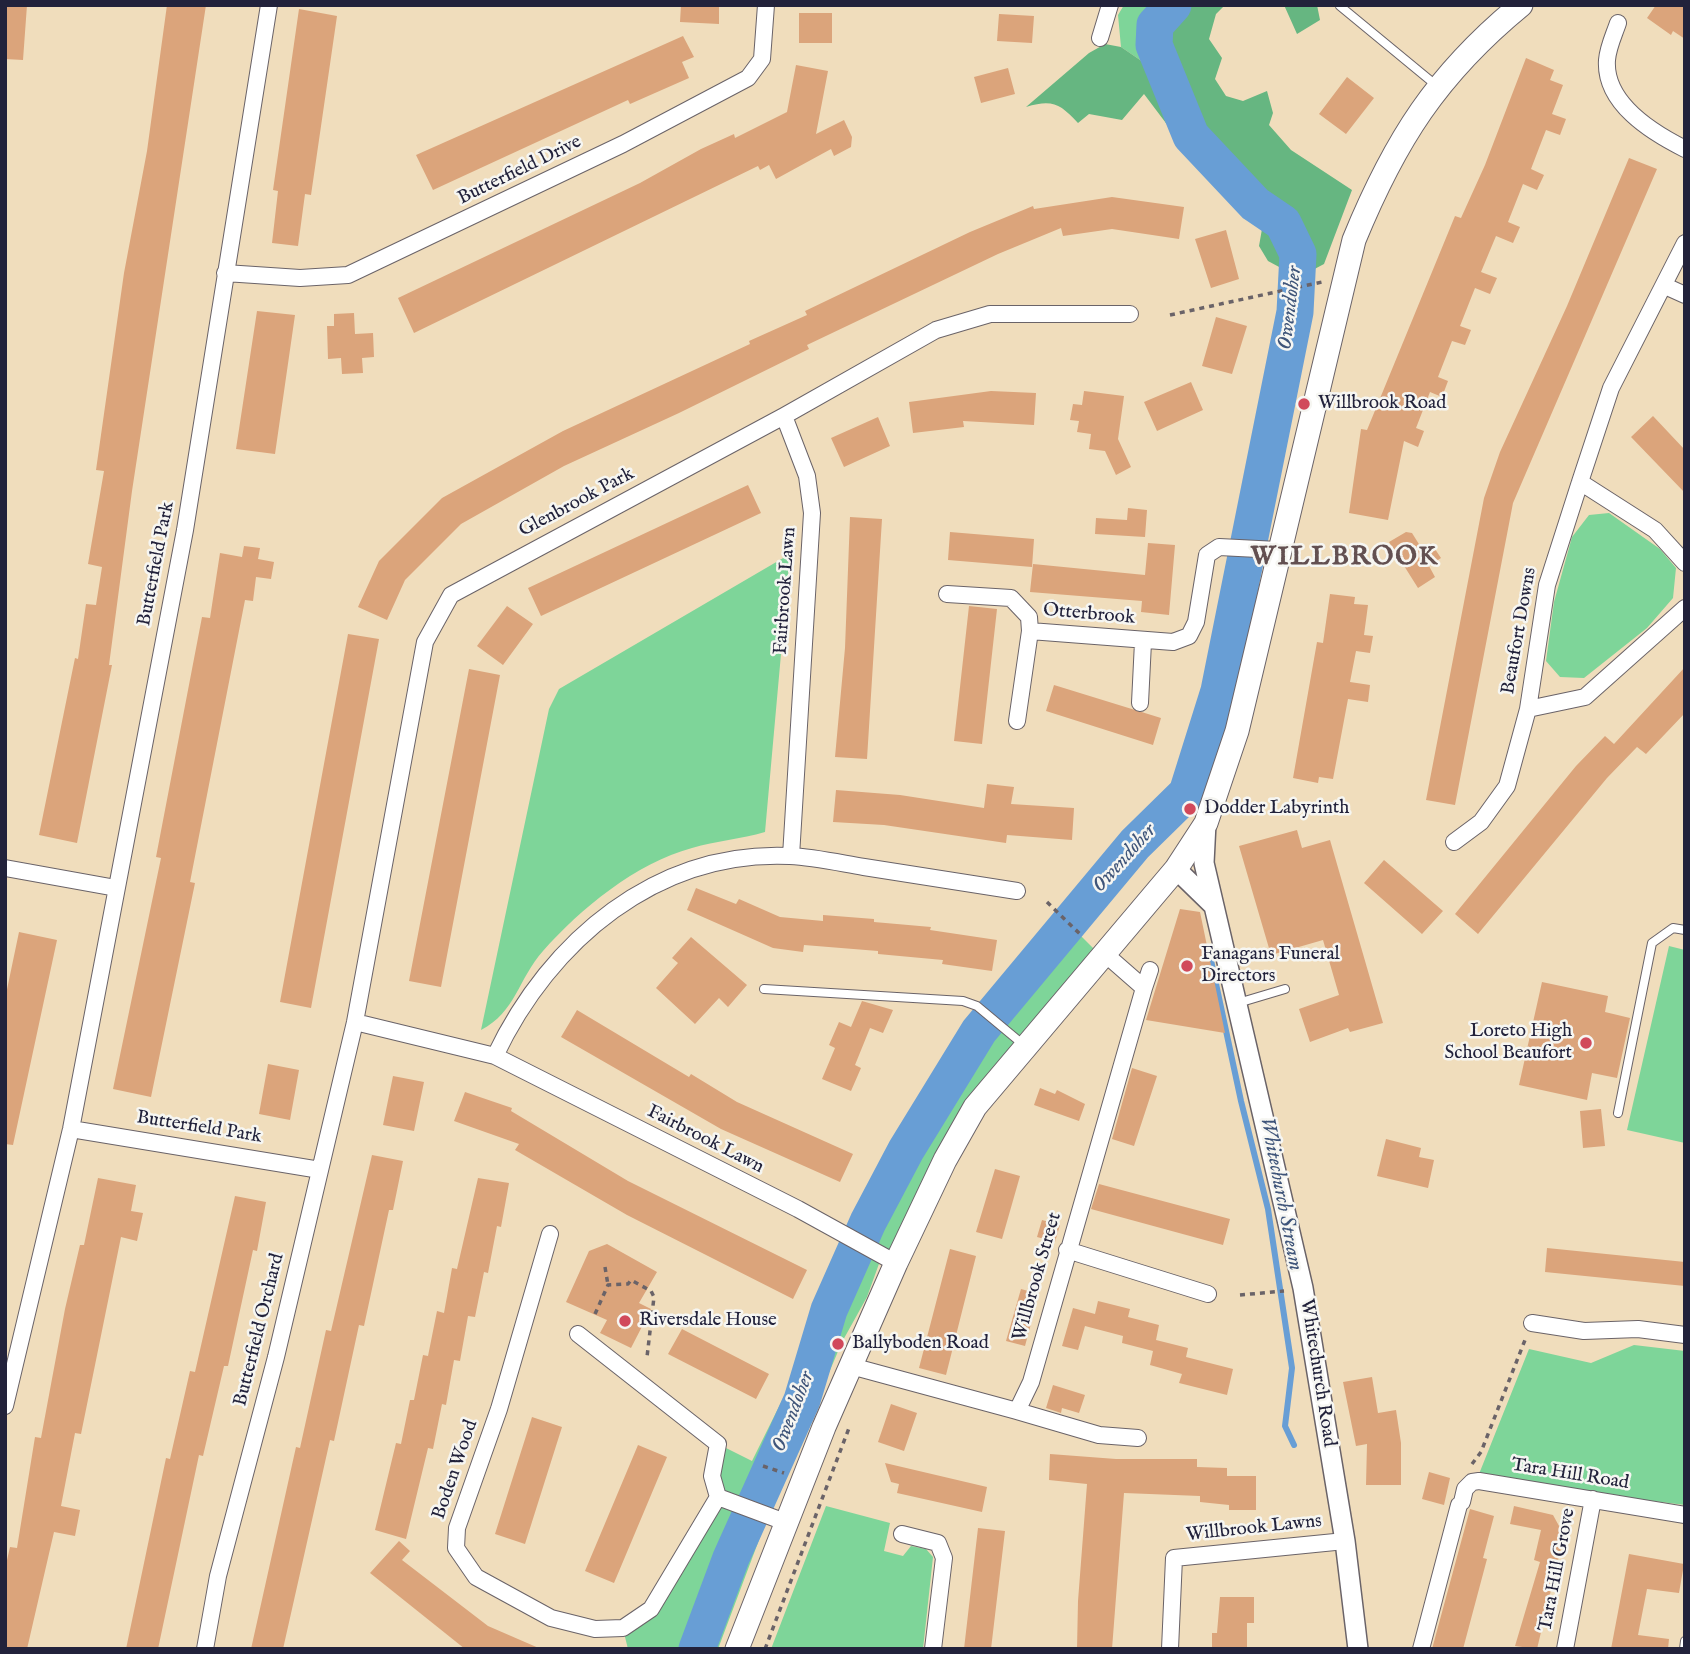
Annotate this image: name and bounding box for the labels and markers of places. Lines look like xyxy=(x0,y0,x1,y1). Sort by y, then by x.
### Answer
place label: Willbrook Road xyxy=(1318,393,1446,415)
marker: Willbrook Road xyxy=(1296,396,1312,412)
place label: Dodder Labyrinth xyxy=(1204,798,1349,820)
marker: Dodder Labyrinth xyxy=(1182,801,1198,817)
place label: Fanagans Funeral Directors xyxy=(1201,944,1340,988)
marker: Fanagans Funeral Directors xyxy=(1179,958,1195,974)
place label: Loreto High School Beaufort xyxy=(1444,1021,1572,1065)
marker: Loreto High School Beaufort xyxy=(1578,1035,1594,1051)
place label: Riversdale House xyxy=(639,1310,777,1332)
marker: Riversdale House xyxy=(617,1313,633,1329)
place label: Ballyboden Road xyxy=(852,1333,989,1355)
marker: Ballyboden Road xyxy=(830,1336,846,1352)

